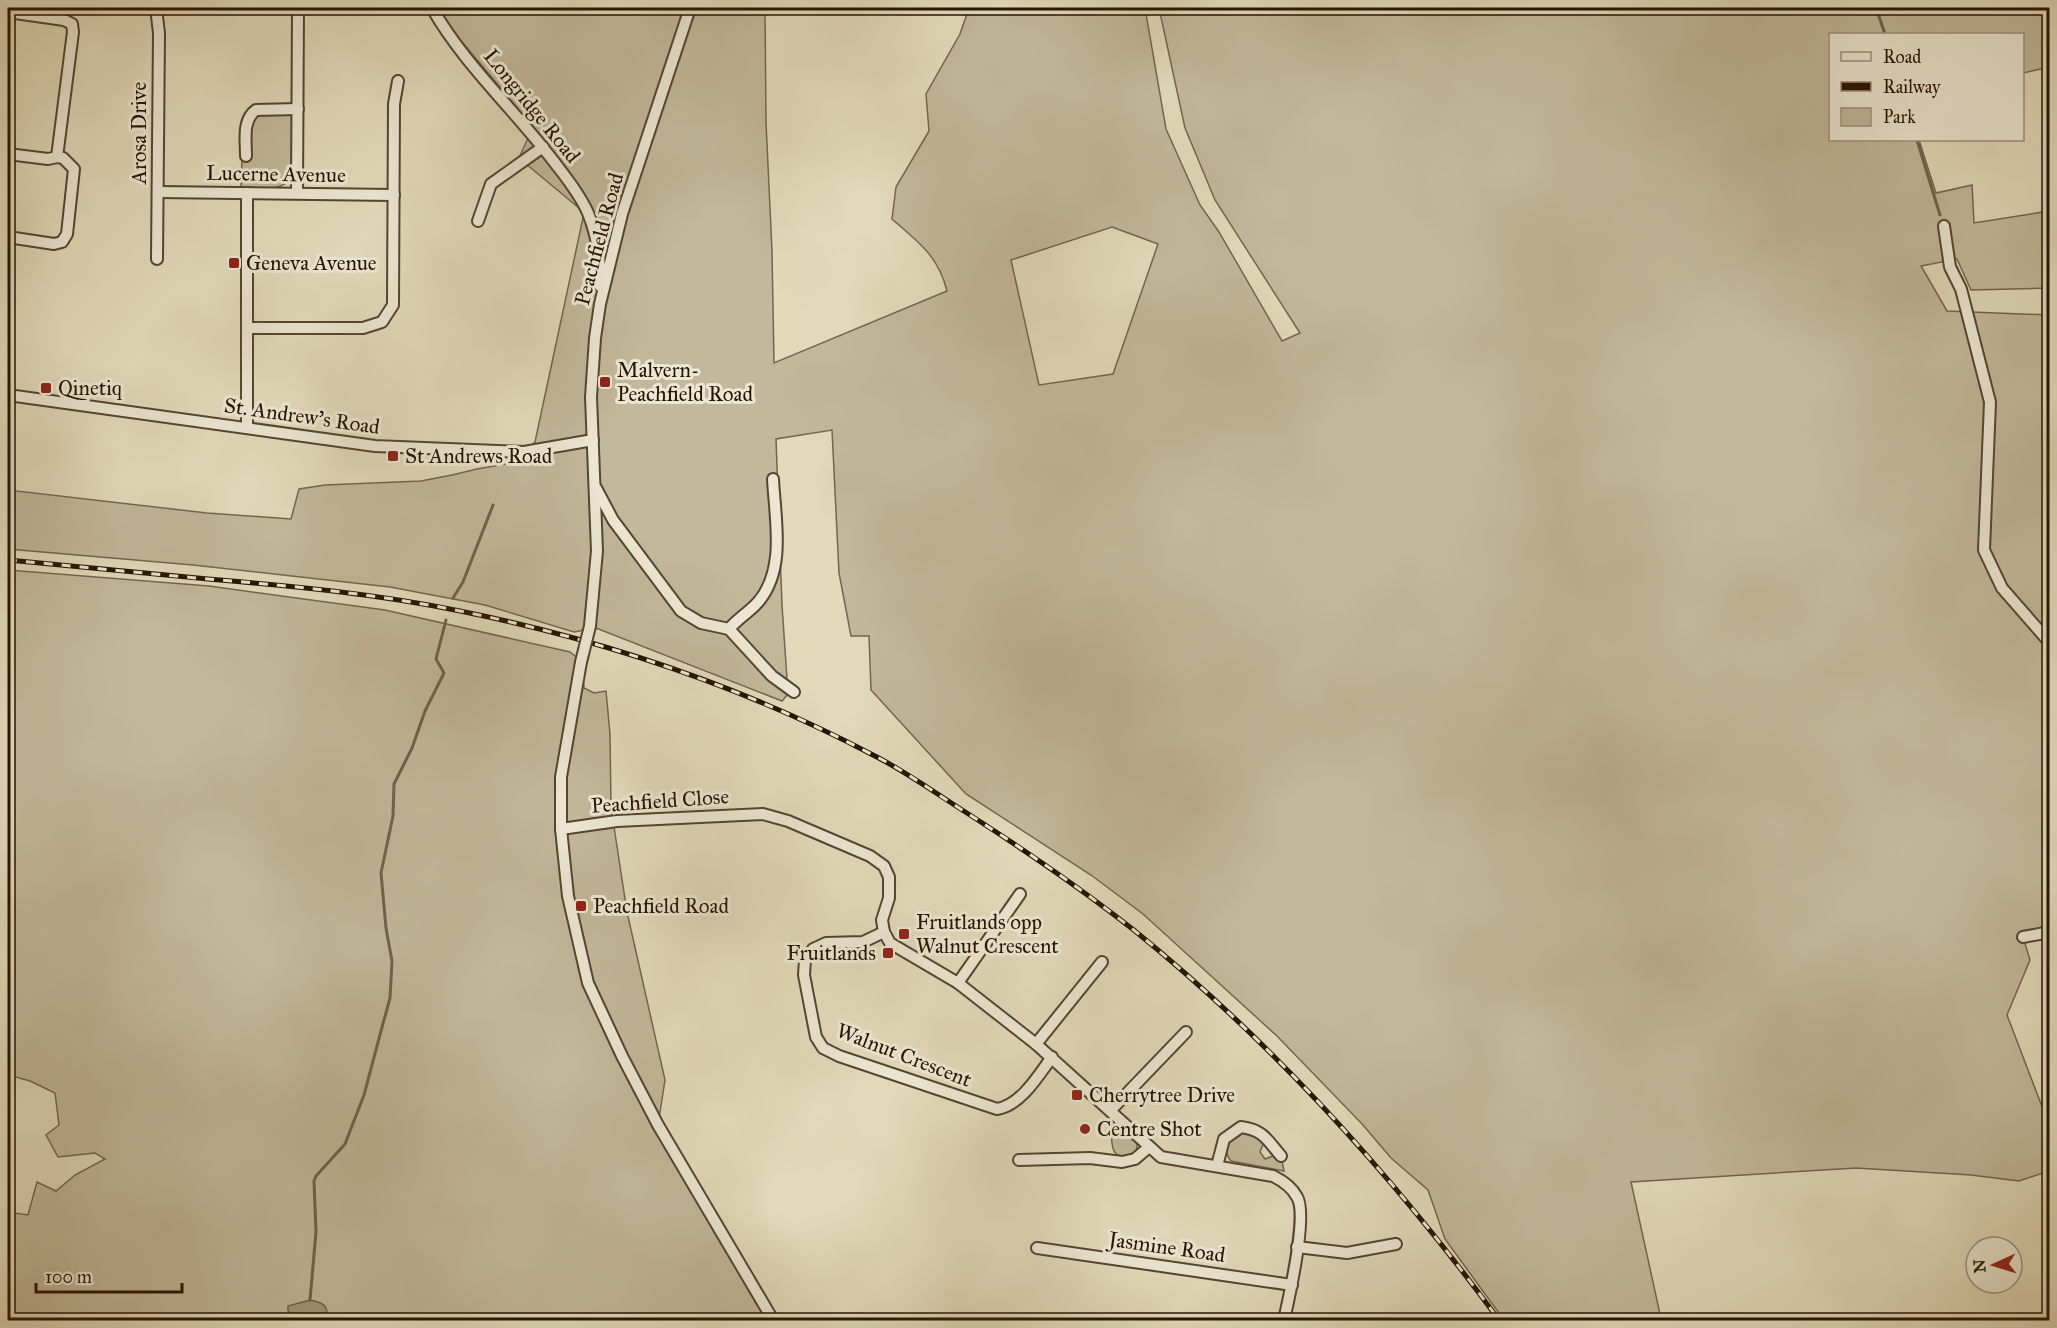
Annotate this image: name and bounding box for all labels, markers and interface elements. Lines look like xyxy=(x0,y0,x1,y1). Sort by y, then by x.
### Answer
legend xyxy=(1829,33,2024,141)
street label: Longridge Road xyxy=(478,44,586,169)
text: Road xyxy=(1883,46,1921,68)
text: Railway xyxy=(1883,76,1941,98)
street label: Arosa Drive xyxy=(126,82,152,185)
text: Park xyxy=(1883,106,1916,128)
street label: Lucerne Avenue xyxy=(206,160,346,188)
street label: Peachfield Road xyxy=(569,170,629,308)
place label: Geneva Avenue xyxy=(246,250,377,276)
marker: Geneva Avenue xyxy=(227,256,241,270)
place label: Malvern- Peachfield Road xyxy=(617,357,753,407)
place label: Qinetiq xyxy=(58,375,123,401)
marker: Malvern- Peachfield Road xyxy=(598,375,612,389)
marker: Qinetiq xyxy=(39,381,53,395)
street label: St. Andrew's Road xyxy=(222,392,382,440)
place label: St Andrews Road xyxy=(405,443,553,469)
marker: St Andrews Road xyxy=(386,449,400,463)
street label: Peachfield Close xyxy=(590,783,730,819)
place label: Peachfield Road xyxy=(593,893,729,919)
marker: Peachfield Road xyxy=(574,899,588,913)
place label: Fruitlands opp Walnut Crescent xyxy=(916,909,1059,959)
marker: Fruitlands opp Walnut Crescent xyxy=(897,927,911,941)
place label: Fruitlands xyxy=(786,940,876,966)
marker: Fruitlands xyxy=(881,946,895,960)
street label: Walnut Crescent xyxy=(833,1017,976,1093)
place label: Cherrytree Drive xyxy=(1089,1082,1235,1108)
marker: Cherrytree Drive xyxy=(1070,1088,1084,1102)
place label: Centre Shot xyxy=(1097,1116,1202,1142)
marker: Centre Shot xyxy=(1078,1122,1092,1136)
street label: Jasmine Road xyxy=(1105,1226,1227,1268)
north arrow xyxy=(1964,1235,2024,1295)
scale bar xyxy=(36,1256,182,1294)
text: N xyxy=(1970,1258,1989,1273)
text: 100 m xyxy=(45,1266,92,1288)

